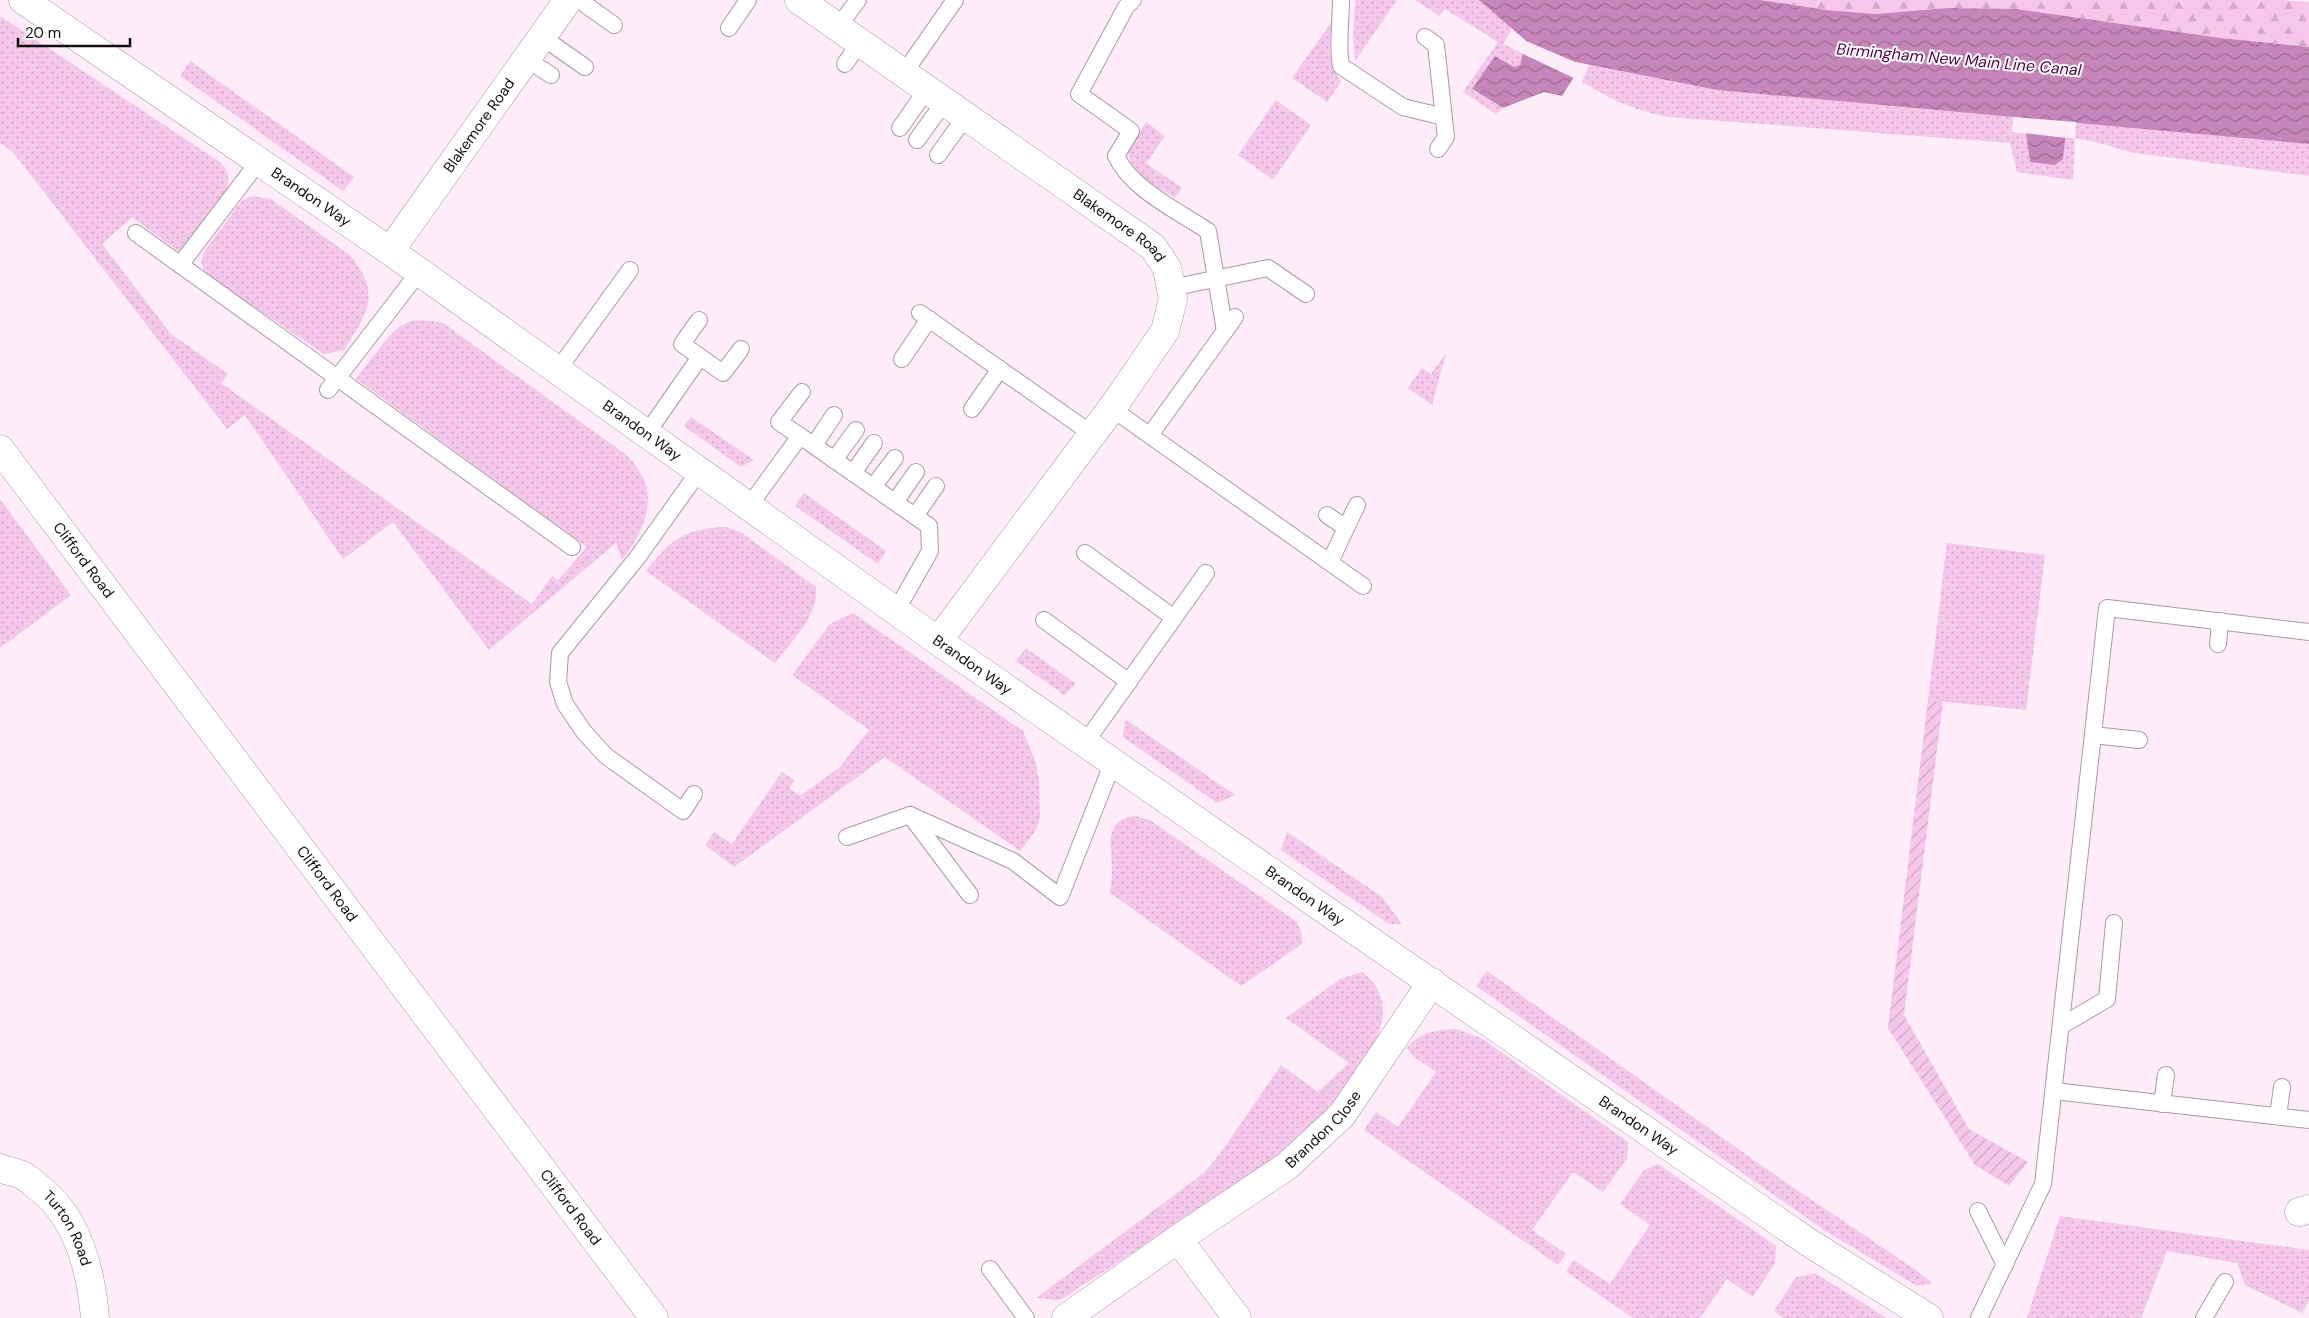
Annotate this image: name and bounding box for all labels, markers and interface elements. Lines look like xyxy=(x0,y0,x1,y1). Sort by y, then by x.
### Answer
scale bar xyxy=(18,15,130,47)
text: 20 m xyxy=(25,23,61,43)
water label: Birmingham New Main Line Canal xyxy=(1836,38,2083,81)
street label: Blakemore Road xyxy=(439,74,519,177)
street label: Brandon Way xyxy=(267,163,355,232)
street label: Blakemore Road xyxy=(1069,184,1170,266)
street label: Brandon Way xyxy=(599,395,686,466)
street label: Clifford Road xyxy=(48,518,119,602)
street label: Brandon Way xyxy=(929,630,1017,700)
street label: Clifford Road xyxy=(292,842,362,926)
street label: Brandon Way xyxy=(1261,861,1349,931)
street label: Brandon Close xyxy=(1281,1087,1366,1173)
street label: Brandon Way xyxy=(1595,1091,1683,1160)
street label: Clifford Road xyxy=(536,1165,606,1249)
street label: Turton Road xyxy=(39,1186,96,1268)

